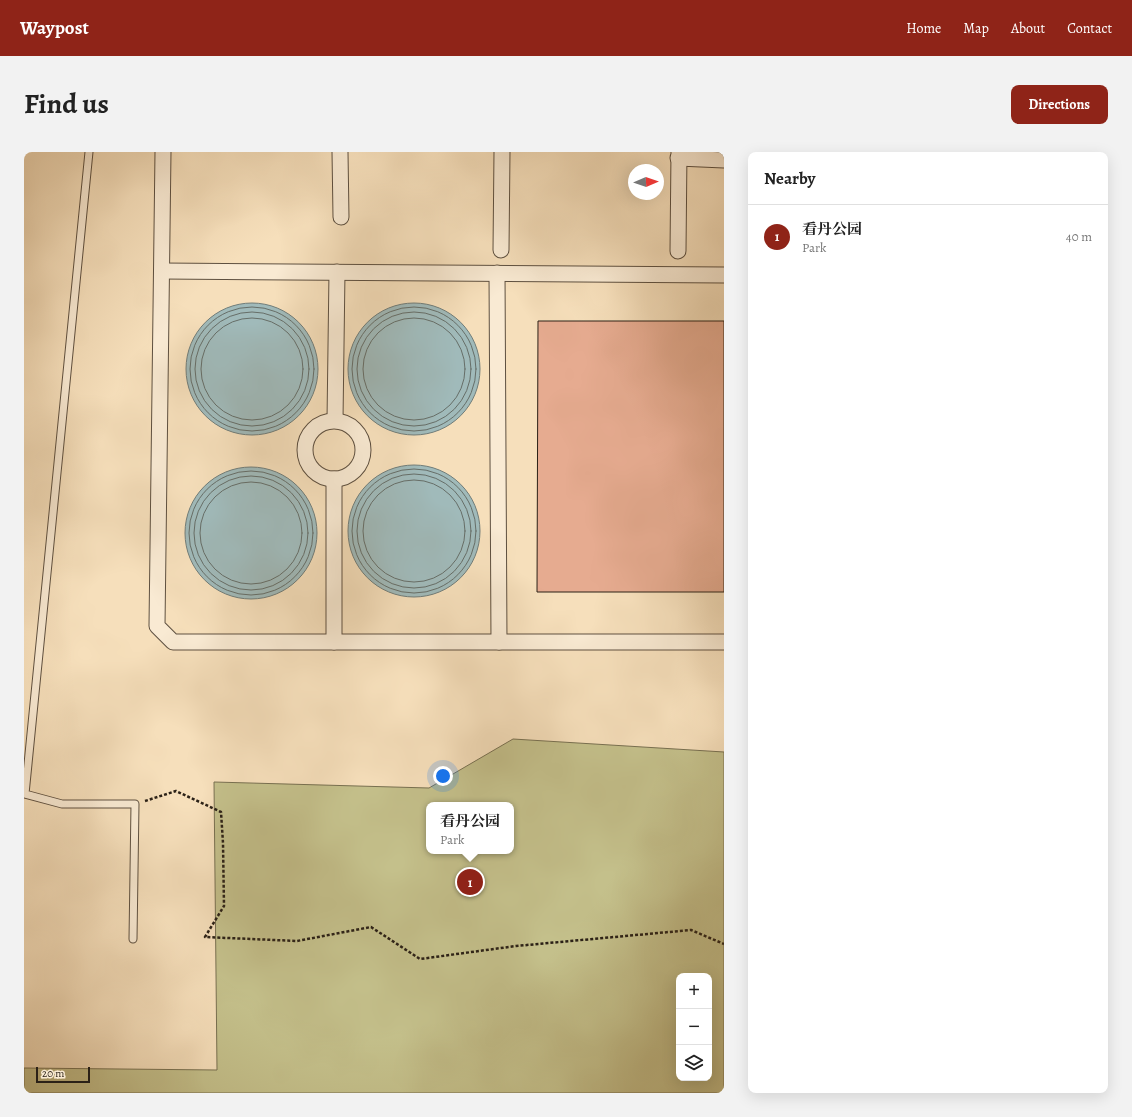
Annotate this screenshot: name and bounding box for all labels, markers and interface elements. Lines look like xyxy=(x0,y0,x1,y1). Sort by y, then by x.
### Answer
text: Waypost xyxy=(20,15,89,41)
text: Home xyxy=(906,19,941,38)
text: Map xyxy=(963,19,989,38)
text: About xyxy=(1011,19,1045,38)
text: Contact xyxy=(1067,19,1112,38)
text: Find us xyxy=(24,85,109,123)
button: Directions xyxy=(1011,85,1108,124)
north arrow xyxy=(628,164,664,200)
text: Nearby xyxy=(764,167,815,190)
text: 看丹公园 xyxy=(802,219,862,239)
text: 1 xyxy=(775,228,779,245)
text: 40 m xyxy=(1066,228,1092,245)
text: Park xyxy=(802,239,826,256)
your location xyxy=(433,766,453,786)
popup xyxy=(426,802,514,854)
text: 看丹公园 xyxy=(440,811,500,831)
text: Park xyxy=(440,831,464,848)
pin: 1 xyxy=(457,867,483,897)
map controls xyxy=(676,973,712,1081)
button: + xyxy=(676,973,712,1009)
button: − xyxy=(676,1009,712,1045)
button: layers xyxy=(676,1045,712,1081)
scale bar xyxy=(36,1065,90,1084)
text: 20 m xyxy=(42,1066,64,1081)

